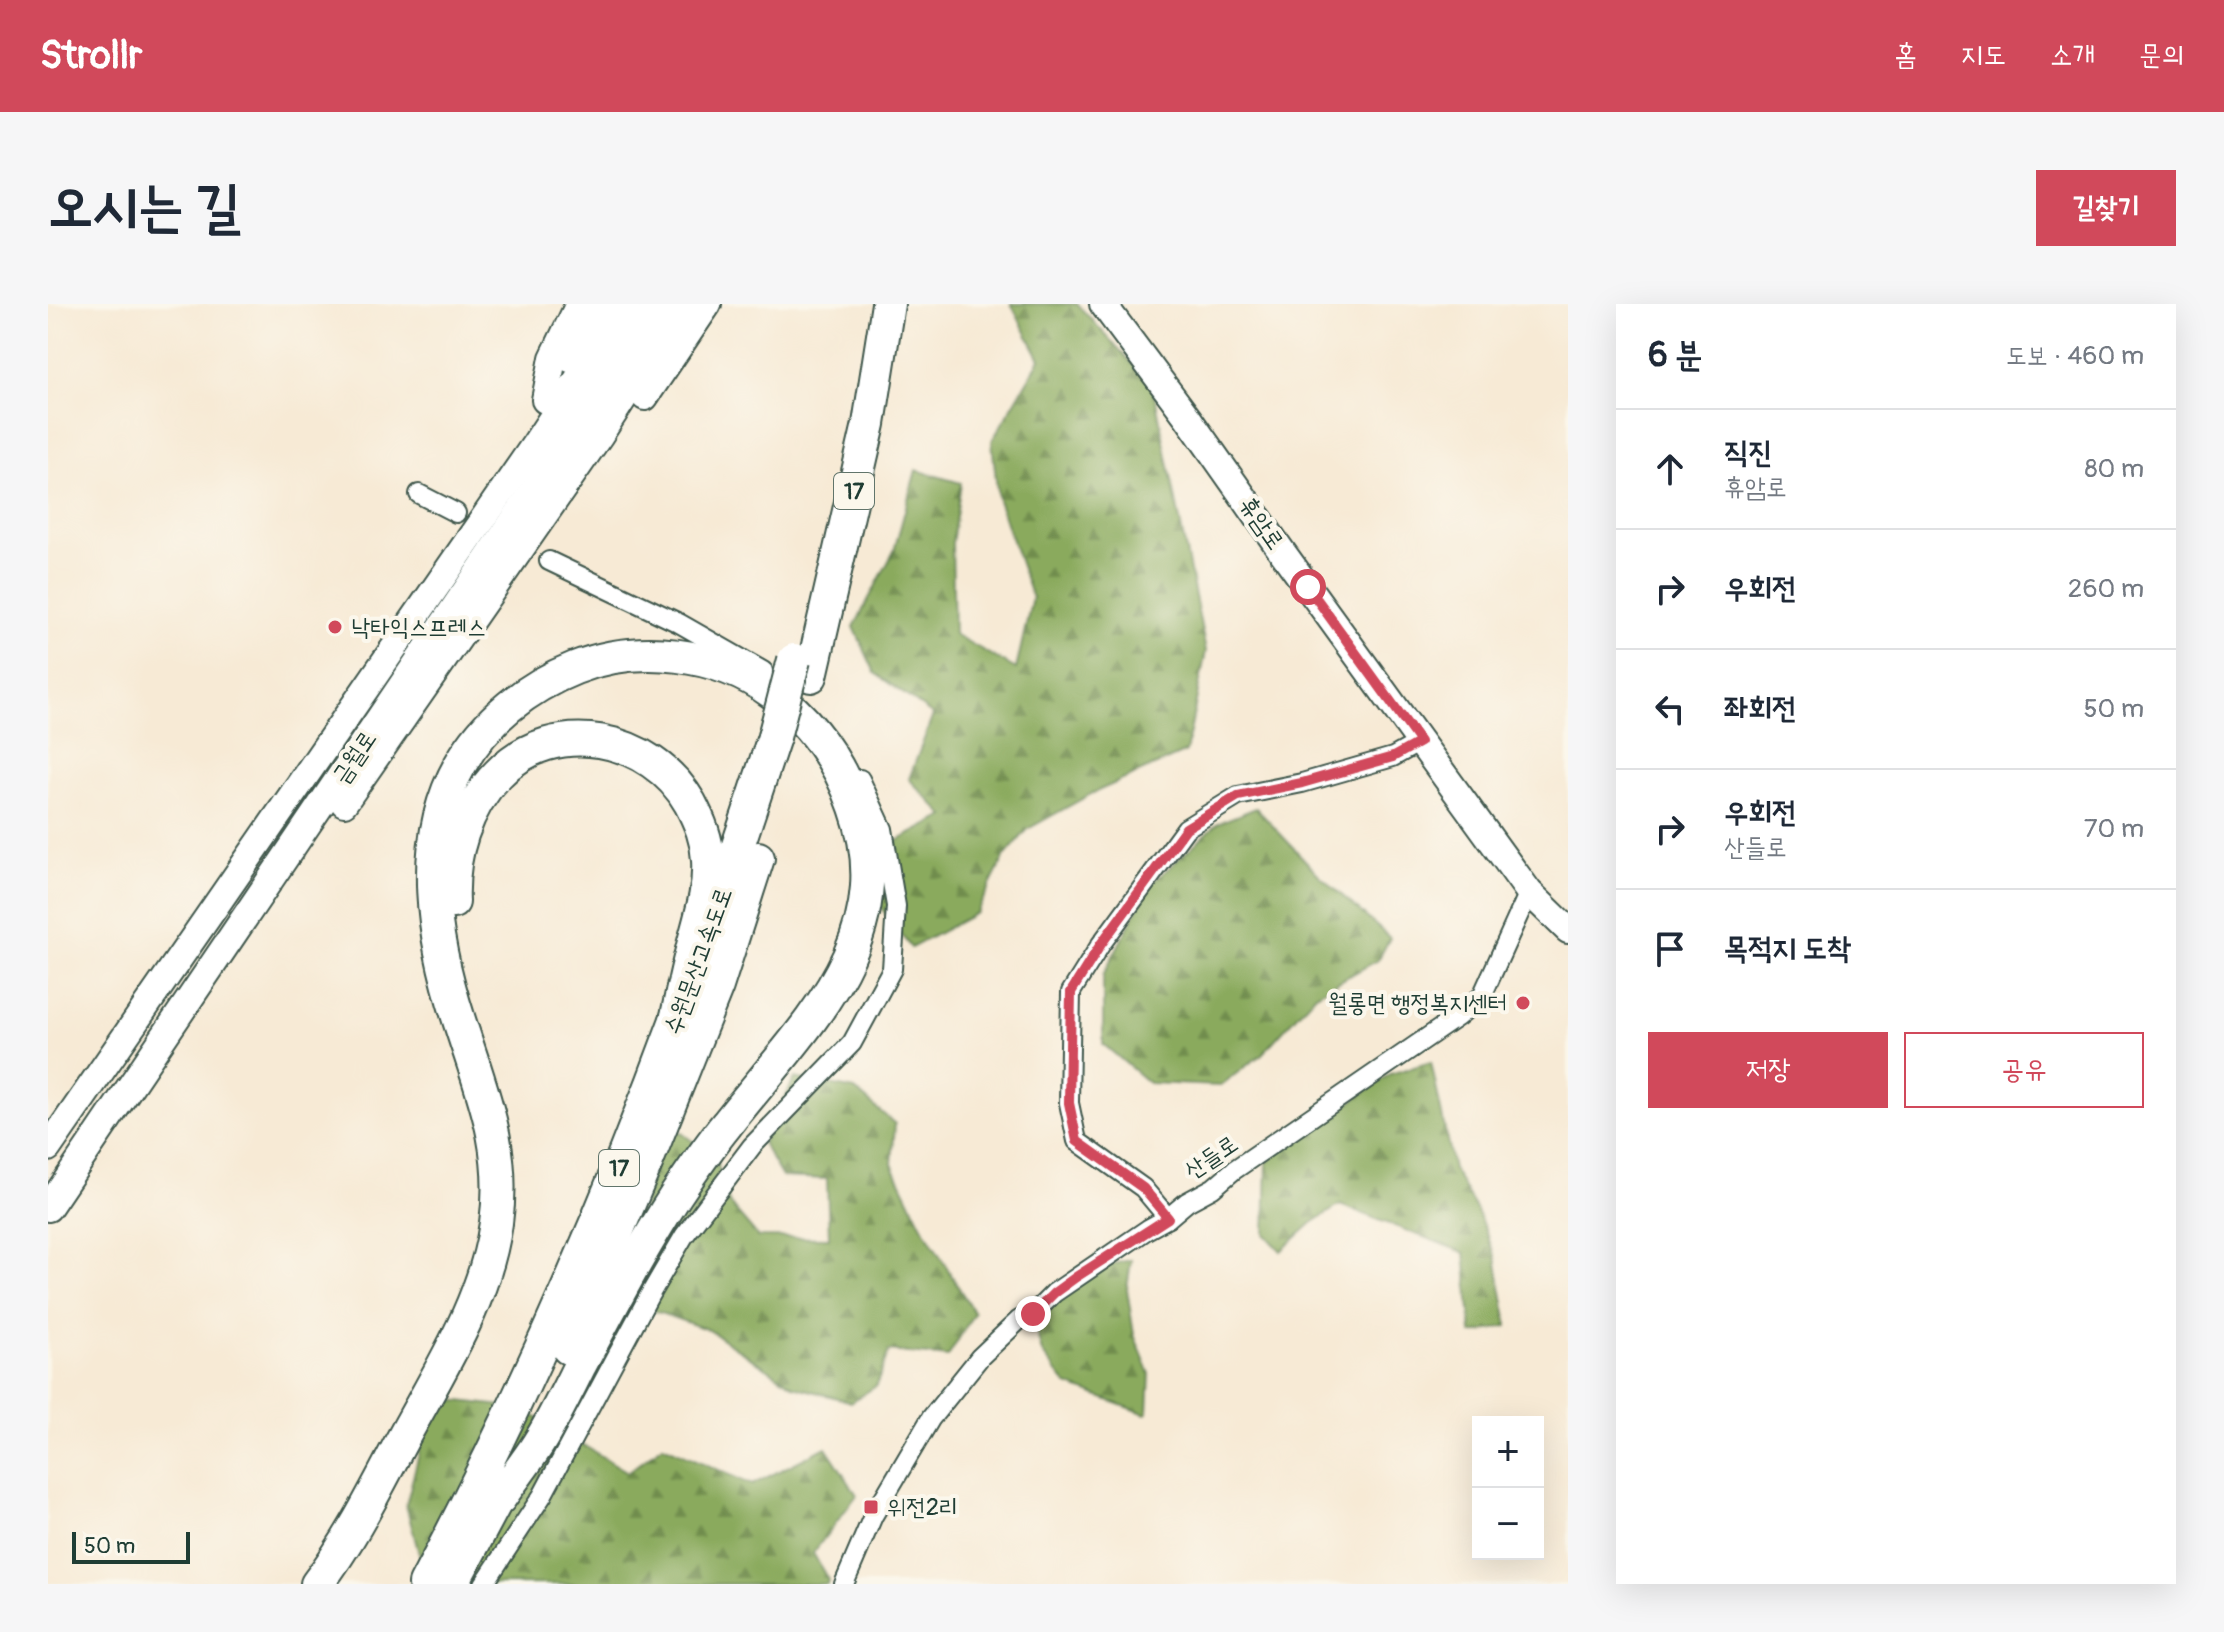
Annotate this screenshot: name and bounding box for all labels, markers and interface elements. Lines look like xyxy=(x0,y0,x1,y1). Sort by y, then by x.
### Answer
text: Strollr xyxy=(40,32,142,80)
text: 홈 xyxy=(1894,38,1917,73)
text: 지도 xyxy=(1961,38,2006,73)
text: 소개 xyxy=(2050,38,2095,73)
text: 문의 xyxy=(2139,38,2184,73)
button: 길찾기 xyxy=(2036,170,2176,246)
text: 오시는 길 xyxy=(48,173,240,242)
text: 6 분 xyxy=(1648,334,1703,377)
text: 도보 · 460 m xyxy=(2006,340,2144,372)
text: 직진 xyxy=(1724,434,1772,471)
icon: ahead xyxy=(1648,447,1692,491)
text: 80 m xyxy=(2084,453,2144,485)
text: 휴암로 xyxy=(1724,472,1787,504)
road number: 17 xyxy=(834,473,874,509)
street label: 휴암로 xyxy=(1233,491,1290,555)
icon: right xyxy=(1648,567,1692,611)
route start xyxy=(1290,569,1326,605)
text: 우회전 xyxy=(1724,570,1796,607)
text: 260 m xyxy=(2068,573,2144,605)
place label: 낙타익스프레스 xyxy=(351,613,486,642)
marker: 낙타익스프레스 xyxy=(326,618,344,636)
icon: left xyxy=(1648,687,1692,731)
text: 좌회전 xyxy=(1724,690,1796,727)
text: 50 m xyxy=(2083,693,2144,725)
street label: 금월로 xyxy=(326,725,383,789)
text: 우회전 xyxy=(1724,794,1796,831)
icon: right xyxy=(1648,807,1692,851)
text: 70 m xyxy=(2084,813,2144,845)
text: 산들로 xyxy=(1724,832,1787,864)
street label: 수원문산고속도로 xyxy=(658,884,739,1039)
icon: arrive xyxy=(1648,927,1692,971)
text: 목적지 도착 xyxy=(1724,930,1851,967)
place label: 월롱면 행정복지센터 xyxy=(1328,989,1507,1018)
marker: 월롱면 행정복지센터 xyxy=(1514,994,1532,1012)
button: 저장 xyxy=(1648,1032,1888,1108)
button: 공유 xyxy=(1904,1032,2144,1108)
street label: 산들로 xyxy=(1179,1129,1243,1186)
road number: 17 xyxy=(599,1150,639,1186)
route end xyxy=(1015,1296,1051,1332)
map controls xyxy=(1472,1416,1544,1560)
button: + xyxy=(1472,1416,1544,1488)
button: − xyxy=(1472,1488,1544,1560)
place label: 위전2리 xyxy=(887,1493,958,1522)
marker: 위전2리 xyxy=(862,1498,880,1516)
scale bar xyxy=(72,1528,190,1564)
text: 50 m xyxy=(84,1532,135,1560)

